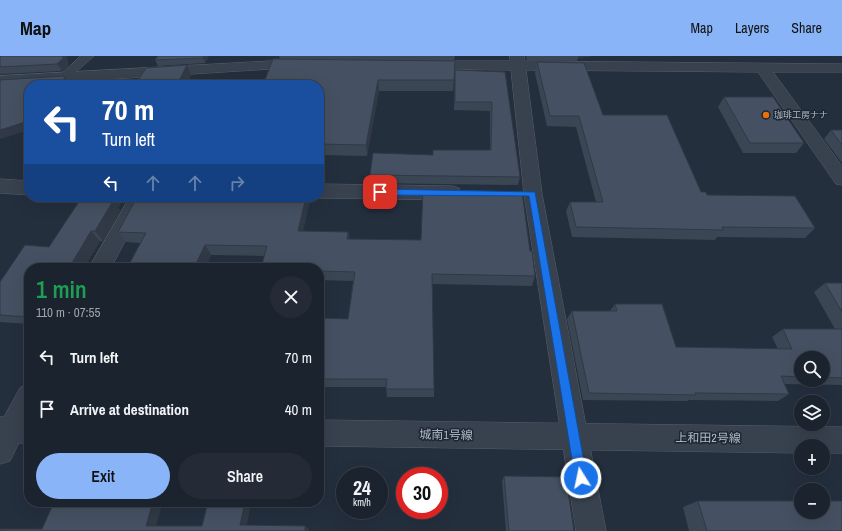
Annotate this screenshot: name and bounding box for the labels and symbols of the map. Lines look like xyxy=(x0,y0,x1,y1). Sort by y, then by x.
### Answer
place label: 珈琲工房ナナ xyxy=(774,109,828,121)
marker: 珈琲工房ナナ xyxy=(761,110,771,120)
pin xyxy=(363,175,397,209)
street label: 城南1号線 xyxy=(419,427,473,443)
street label: 上和田2号線 xyxy=(675,429,741,447)
position arrow xyxy=(560,457,602,499)
speed limit sign: 30 xyxy=(396,467,448,519)

